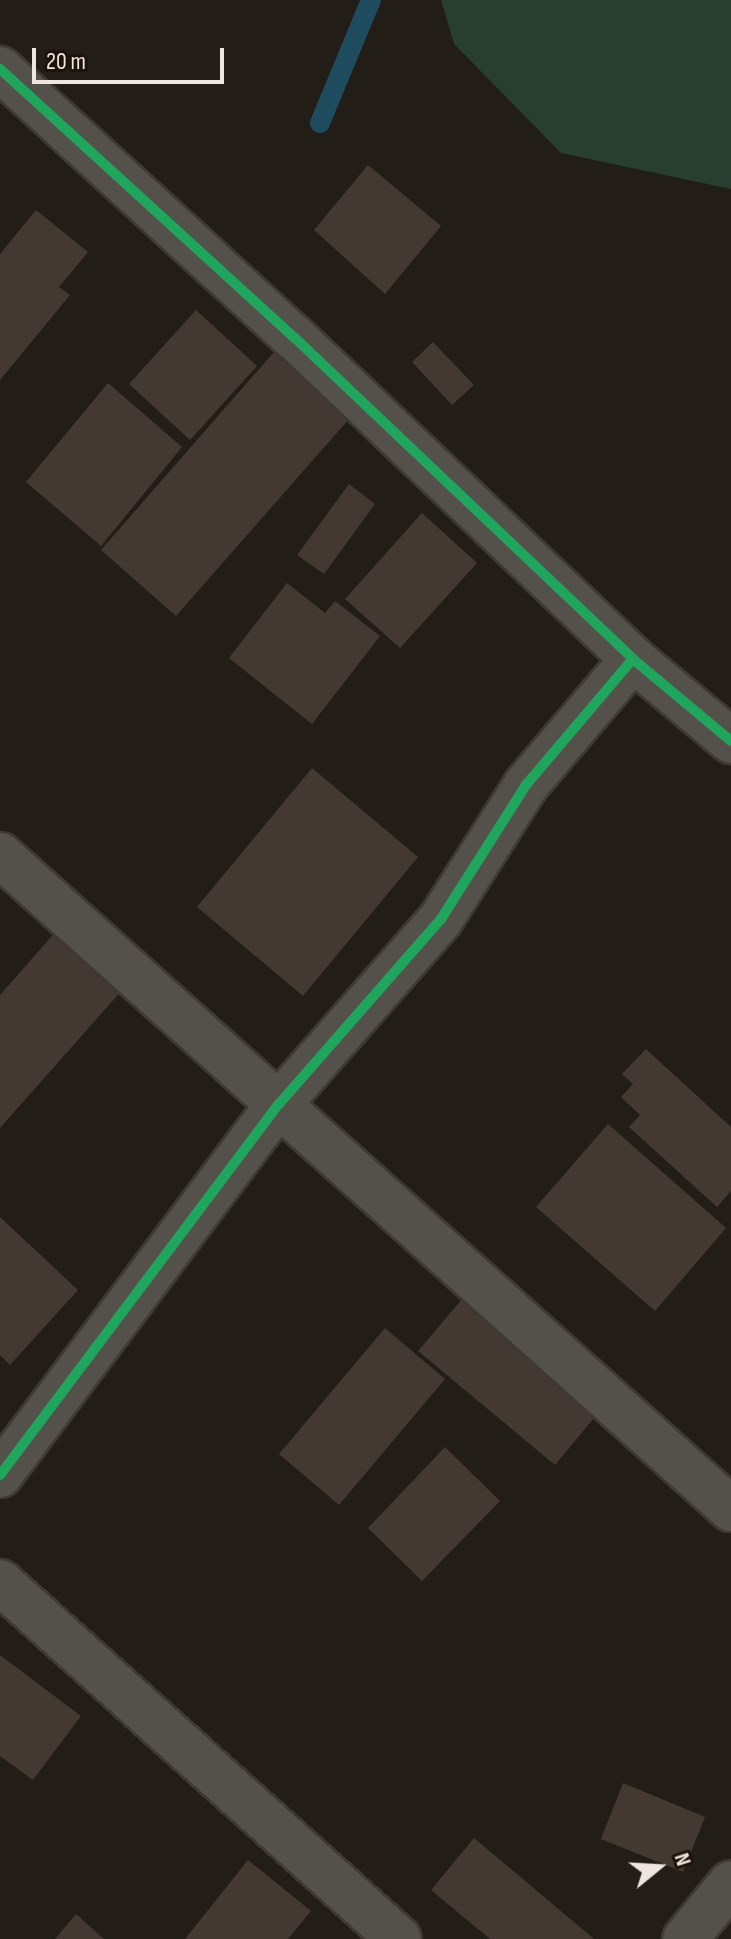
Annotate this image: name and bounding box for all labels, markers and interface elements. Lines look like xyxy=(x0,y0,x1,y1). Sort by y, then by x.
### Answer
scale bar xyxy=(36,32,228,82)
text: 20 m xyxy=(46,47,86,76)
north arrow xyxy=(619,1827,699,1907)
text: N xyxy=(668,1850,697,1869)

